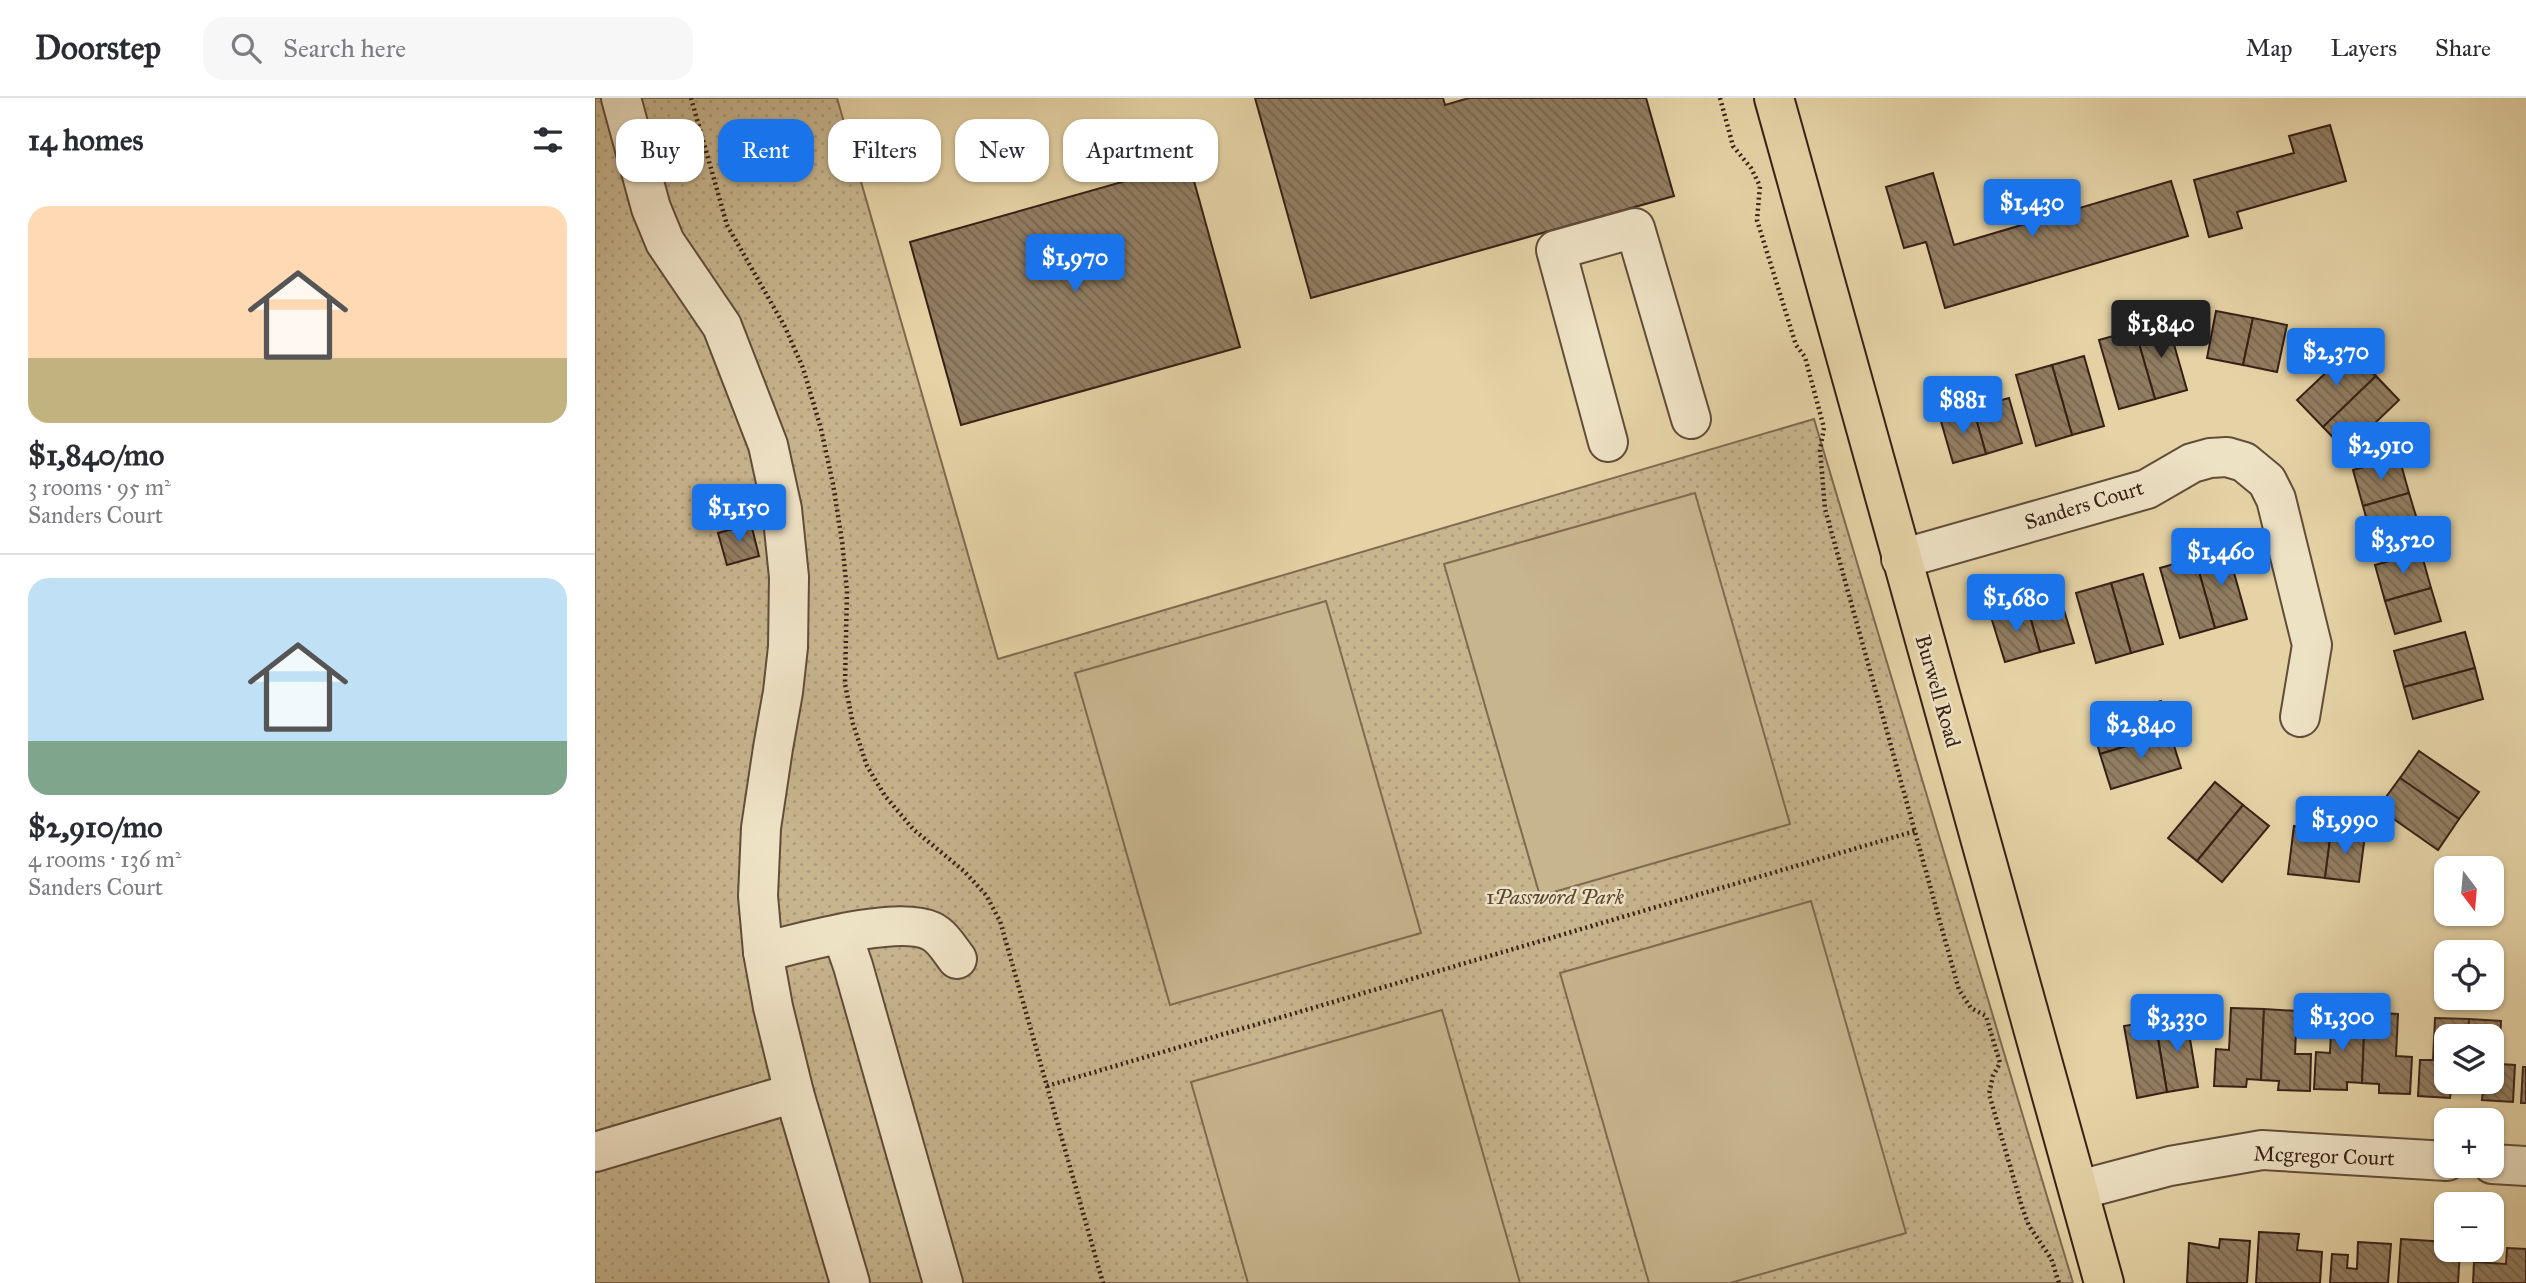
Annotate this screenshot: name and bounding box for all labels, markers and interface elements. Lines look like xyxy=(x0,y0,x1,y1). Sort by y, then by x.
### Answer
search box xyxy=(203,17,693,80)
text: Doorstep xyxy=(35,28,161,68)
icon: search xyxy=(227,29,265,67)
text: Search here xyxy=(283,32,406,64)
text: Map xyxy=(2246,33,2293,63)
text: Layers xyxy=(2331,33,2397,63)
text: Share xyxy=(2435,33,2491,63)
chip: Buy xyxy=(616,119,704,182)
chip: Rent xyxy=(718,119,814,182)
chip: Filters xyxy=(828,119,941,182)
chip: New xyxy=(955,119,1049,182)
chip: Apartment xyxy=(1063,119,1218,182)
icon: filters xyxy=(529,121,567,159)
text: 14 homes xyxy=(28,122,143,158)
pin: $1,430 xyxy=(1975,180,2089,239)
text: $1,430 xyxy=(2000,188,2064,216)
pin: $1,970 xyxy=(1018,234,1132,294)
text: $1,970 xyxy=(1042,243,1108,271)
icon: home xyxy=(235,252,361,378)
pin: $1,840 xyxy=(2104,300,2218,360)
text: $1,840 xyxy=(2127,309,2195,337)
pin: $2,370 xyxy=(2279,328,2393,388)
text: $2,370 xyxy=(2303,337,2369,365)
pin: $881 xyxy=(1922,376,2004,436)
text: $881 xyxy=(1939,385,1987,413)
pin: $2,910 xyxy=(2324,422,2438,482)
text: $2,910 xyxy=(2348,431,2414,459)
text: $1,840/mo xyxy=(28,437,164,473)
text: 3 rooms · 95 m² xyxy=(28,473,171,501)
street label: Sanders Court xyxy=(2021,474,2147,535)
pin: $1,150 xyxy=(682,484,796,544)
text: $1,150 xyxy=(708,493,770,521)
text: Sanders Court xyxy=(28,501,163,529)
pin: $3,520 xyxy=(2346,517,2460,576)
text: $3,520 xyxy=(2371,525,2435,553)
pin: $1,460 xyxy=(2164,528,2278,588)
text: $1,460 xyxy=(2187,537,2255,565)
pin: $1,680 xyxy=(1959,574,2073,634)
text: $1,680 xyxy=(1983,583,2049,611)
icon: home xyxy=(235,624,361,750)
street label: Burwell Road xyxy=(1910,632,1967,751)
pin: $2,840 xyxy=(2084,702,2198,761)
text: $2,840 xyxy=(2106,710,2176,738)
pin: $1,990 xyxy=(2288,796,2402,856)
text: $1,990 xyxy=(2312,805,2378,833)
text: $2,910/mo xyxy=(28,809,163,845)
text: 4 rooms · 136 m² xyxy=(28,845,181,873)
north arrow xyxy=(2434,856,2504,926)
map controls xyxy=(2434,856,2504,1262)
text: Sanders Court xyxy=(28,873,163,901)
park label: 1Password Park xyxy=(1486,884,1625,910)
button: locate xyxy=(2434,940,2504,1010)
pin: $1,300 xyxy=(2285,993,2399,1053)
pin: $3,330 xyxy=(2120,995,2234,1054)
text: $1,300 xyxy=(2310,1002,2374,1030)
text: $3,330 xyxy=(2147,1003,2207,1031)
button: layers xyxy=(2434,1024,2504,1094)
button: + xyxy=(2434,1108,2504,1178)
street label: Mcgregor Court xyxy=(2253,1141,2395,1171)
button: − xyxy=(2434,1192,2504,1262)

